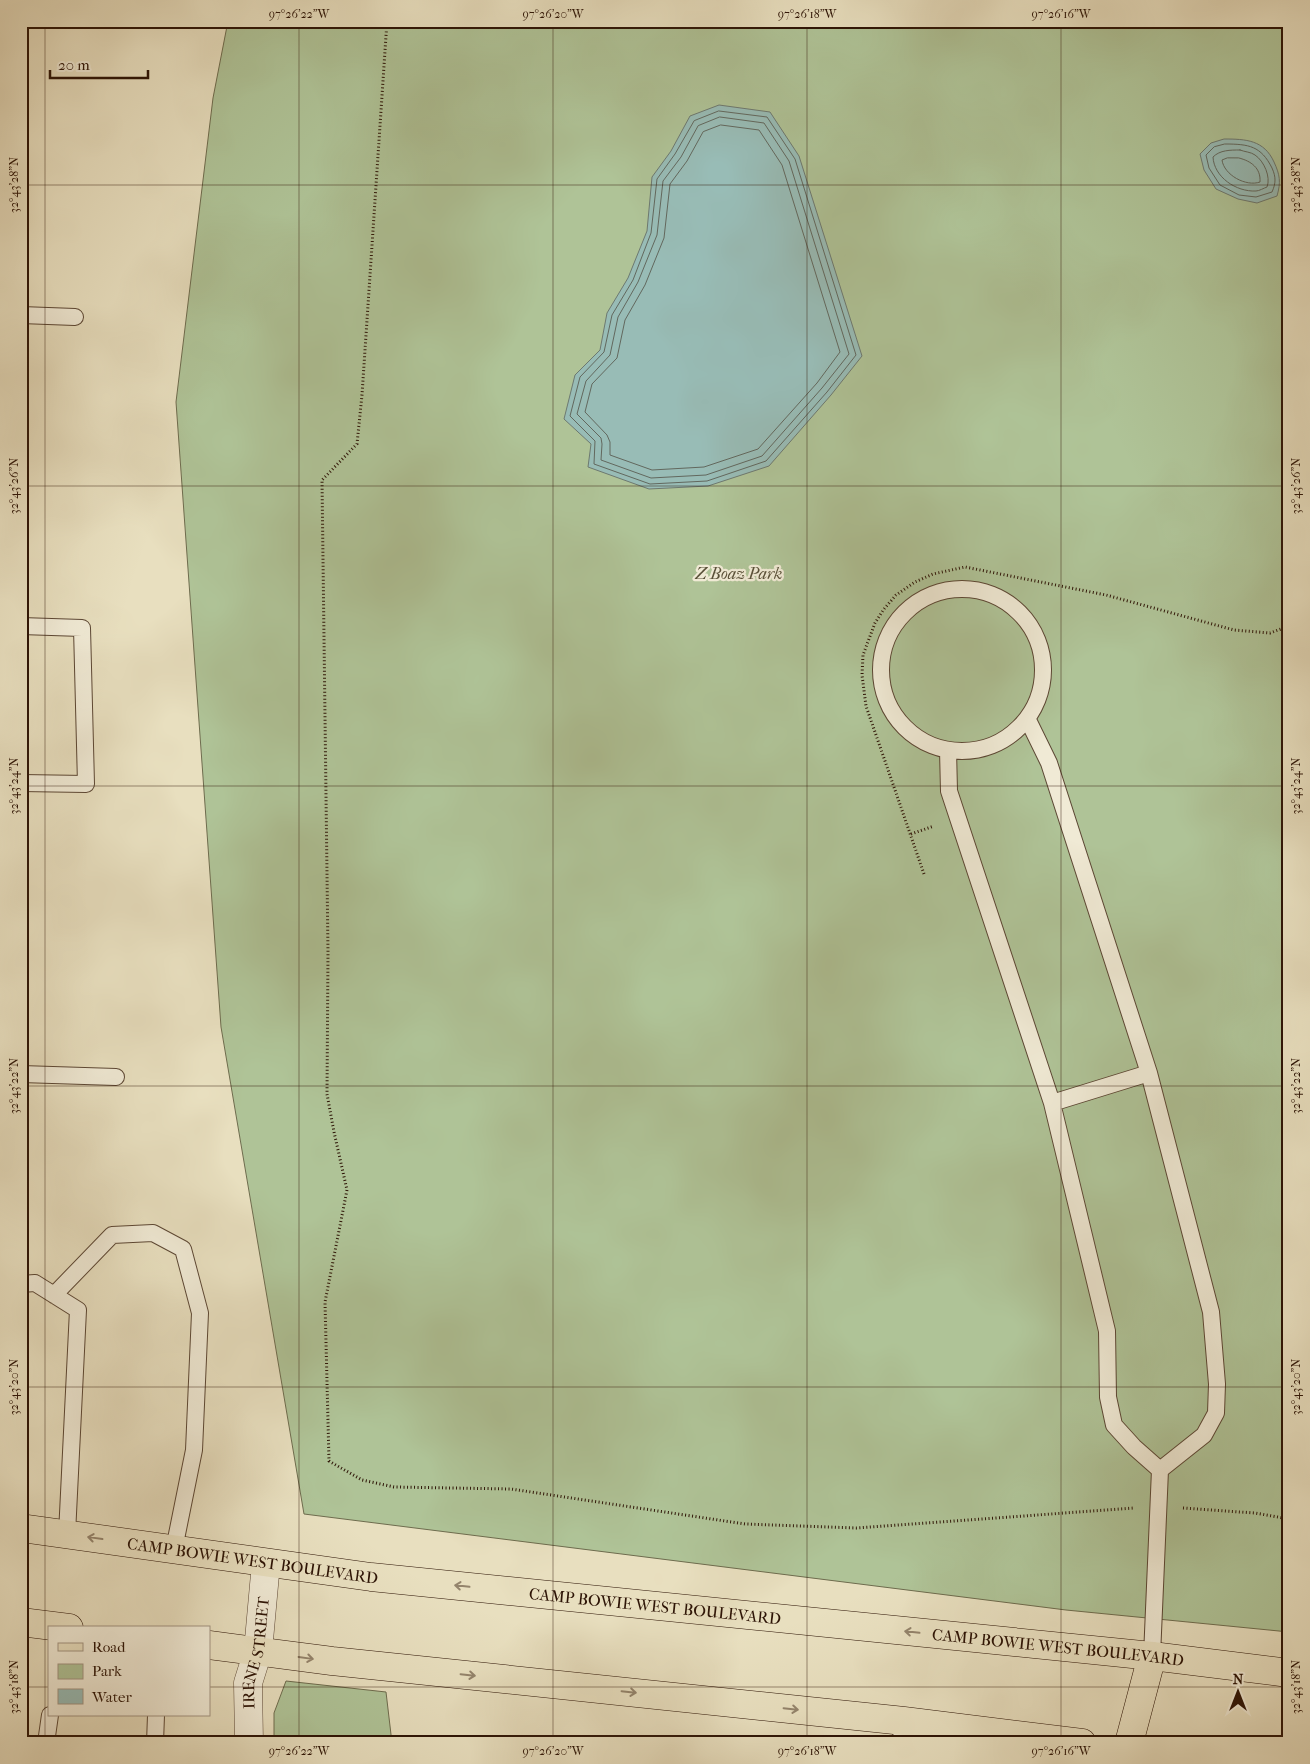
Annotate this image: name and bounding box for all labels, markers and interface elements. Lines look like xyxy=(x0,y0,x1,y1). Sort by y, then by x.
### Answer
text: 97°26'22"W xyxy=(269,7,330,21)
text: 97°26'20"W xyxy=(523,7,585,21)
text: 97°26'18"W xyxy=(778,7,837,21)
text: 97°26'16"W xyxy=(1032,7,1092,21)
scale bar xyxy=(50,48,148,80)
text: 20 m xyxy=(58,56,90,74)
text: 32°43'28"N xyxy=(7,157,21,213)
text: 32°43'28"N xyxy=(1289,157,1303,213)
text: 32°43'26"N xyxy=(7,458,21,514)
text: 32°43'26"N xyxy=(1289,458,1303,514)
park label: Z Boaz Park xyxy=(695,564,782,583)
text: 32°43'24"N xyxy=(7,757,21,815)
text: 32°43'24"N xyxy=(1289,757,1303,815)
text: 32°43'22"N xyxy=(7,1058,21,1114)
text: 32°43'22"N xyxy=(1289,1058,1303,1114)
text: 32°43'20"N xyxy=(7,1359,21,1415)
text: 32°43'20"N xyxy=(1289,1359,1303,1415)
one-way arrow xyxy=(87,1533,103,1543)
street label: CAMP BOWIE WEST BOULEVARD xyxy=(126,1534,379,1588)
one-way arrow xyxy=(454,1581,470,1591)
street label: CAMP BOWIE WEST BOULEVARD xyxy=(528,1584,782,1628)
street label: IRENE STREET xyxy=(239,1596,273,1709)
street label: CAMP BOWIE WEST BOULEVARD xyxy=(931,1625,1185,1670)
legend xyxy=(48,1626,210,1716)
one-way arrow xyxy=(905,1627,921,1636)
text: Road xyxy=(92,1638,126,1656)
one-way arrow xyxy=(298,1653,314,1663)
text: 32°43'18"N xyxy=(7,1660,21,1714)
text: 32°43'18"N xyxy=(1289,1660,1303,1714)
text: Park xyxy=(92,1662,122,1680)
north arrow xyxy=(1212,1666,1262,1716)
one-way arrow xyxy=(459,1671,475,1680)
text: N xyxy=(1233,1671,1244,1688)
one-way arrow xyxy=(621,1687,637,1697)
text: Water xyxy=(91,1688,132,1706)
one-way arrow xyxy=(783,1704,799,1714)
text: 97°26'22"W xyxy=(269,1744,330,1758)
text: 97°26'20"W xyxy=(523,1744,585,1758)
text: 97°26'18"W xyxy=(778,1744,837,1758)
text: 97°26'16"W xyxy=(1032,1744,1092,1758)

